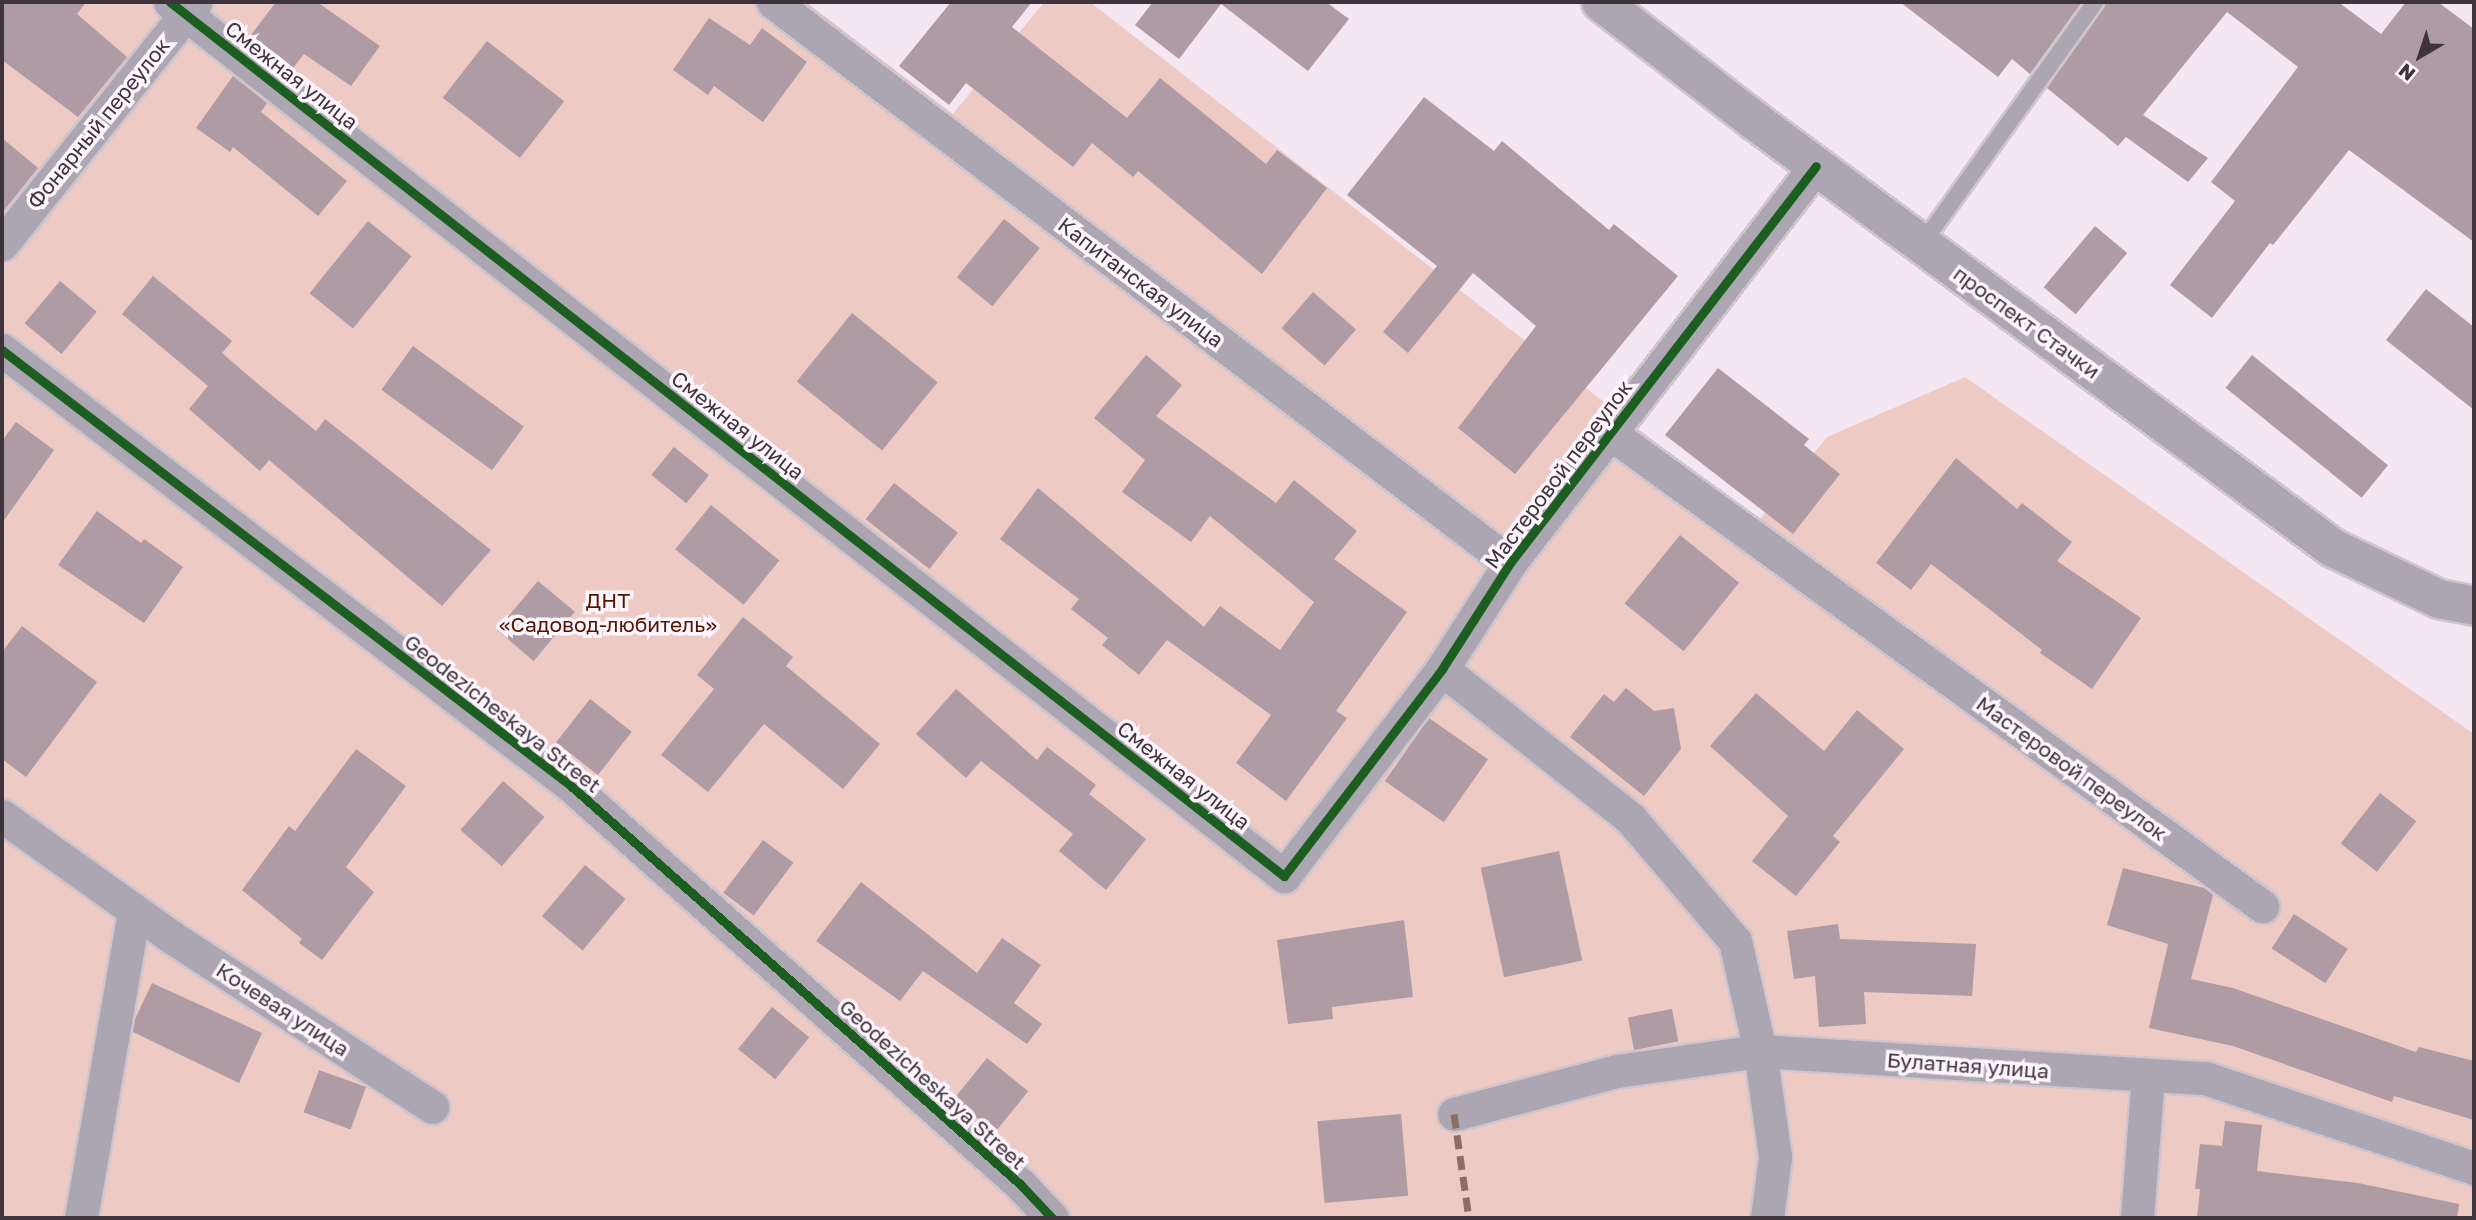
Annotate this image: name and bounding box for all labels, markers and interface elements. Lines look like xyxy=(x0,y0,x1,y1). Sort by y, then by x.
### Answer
street label: Смежная улица xyxy=(221,15,363,135)
north arrow xyxy=(2385,21,2455,91)
street label: Фонарный переулок xyxy=(21,33,175,213)
text: N xyxy=(2394,59,2419,86)
street label: Капитанская улица xyxy=(1053,212,1229,352)
street label: проспект Стачки xyxy=(1949,261,2105,383)
street label: Смежная улица xyxy=(667,365,809,485)
street label: Мастеровой переулок xyxy=(1479,375,1637,573)
park label: ДНТ «Садовод-любитель» xyxy=(499,587,717,637)
street label: Geodezicheskaya Street xyxy=(400,629,606,797)
street label: Мастеровой переулок xyxy=(1972,690,2172,846)
street label: Смежная улица xyxy=(1113,715,1255,835)
street label: Кочевая улица xyxy=(212,957,354,1061)
street label: Geodezicheskaya Street xyxy=(835,994,1031,1174)
street label: Булатная улица xyxy=(1886,1047,2050,1083)

